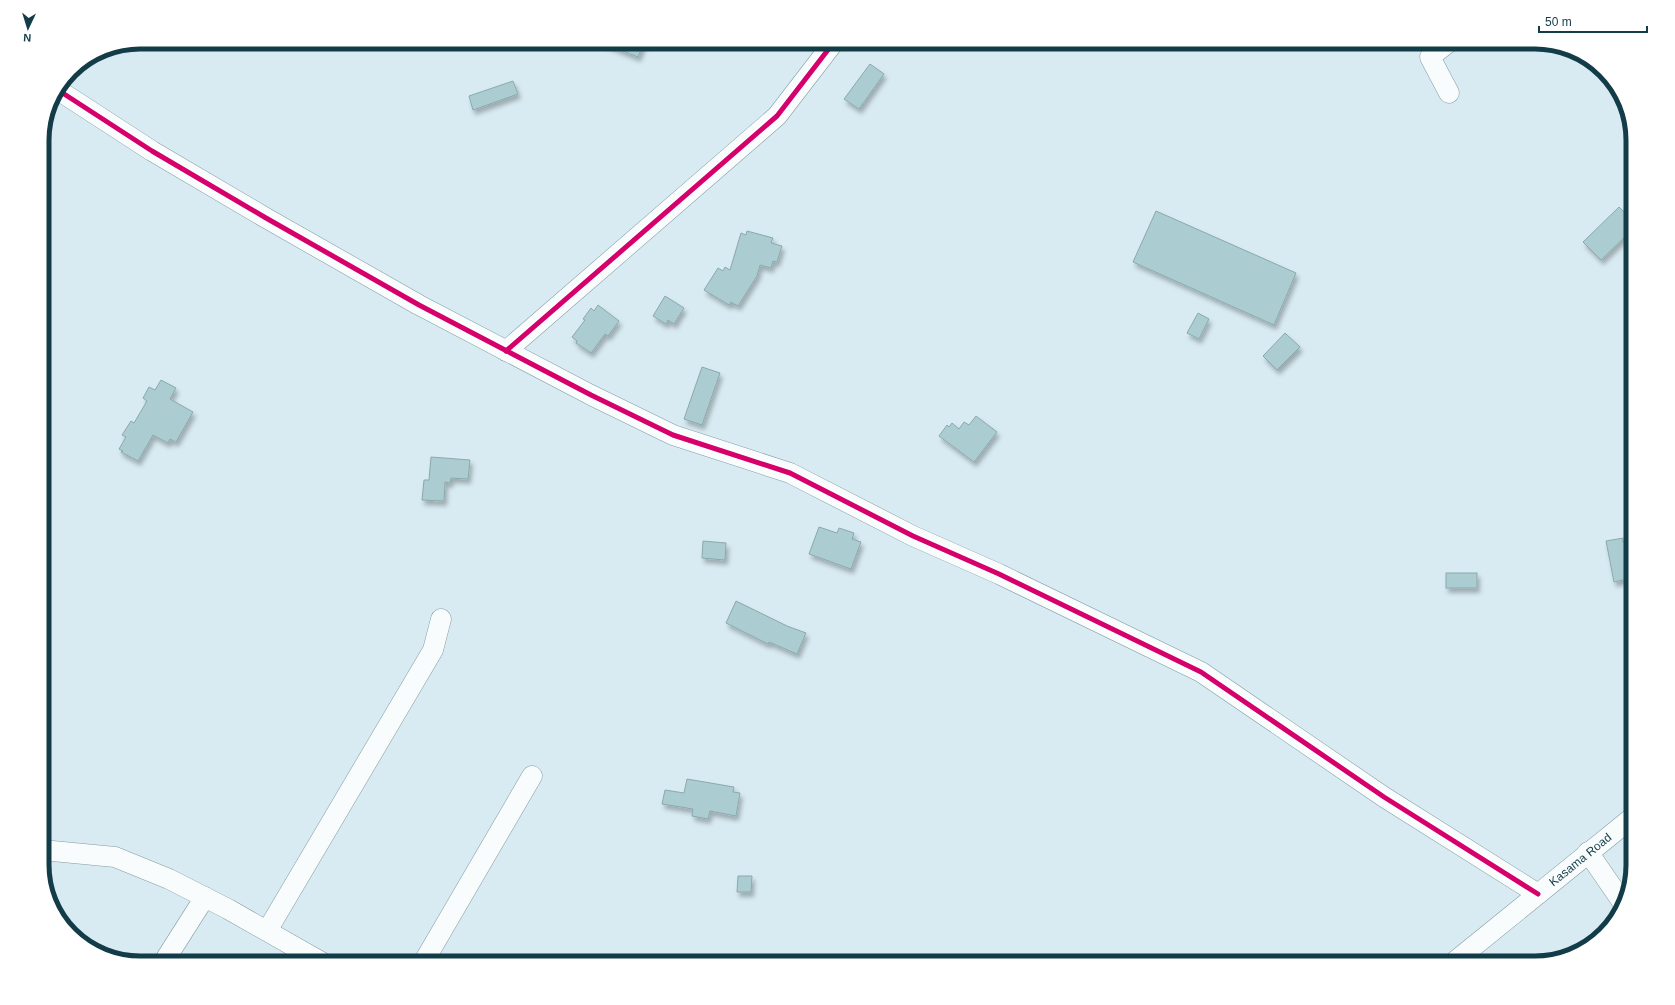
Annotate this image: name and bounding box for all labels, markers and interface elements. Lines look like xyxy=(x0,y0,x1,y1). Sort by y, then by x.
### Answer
north arrow xyxy=(8,8,48,48)
scale bar xyxy=(1539,8,1647,34)
text: 50 m xyxy=(1545,15,1572,29)
text: N xyxy=(23,32,32,44)
street label: Kasama Road xyxy=(1546,830,1614,889)

